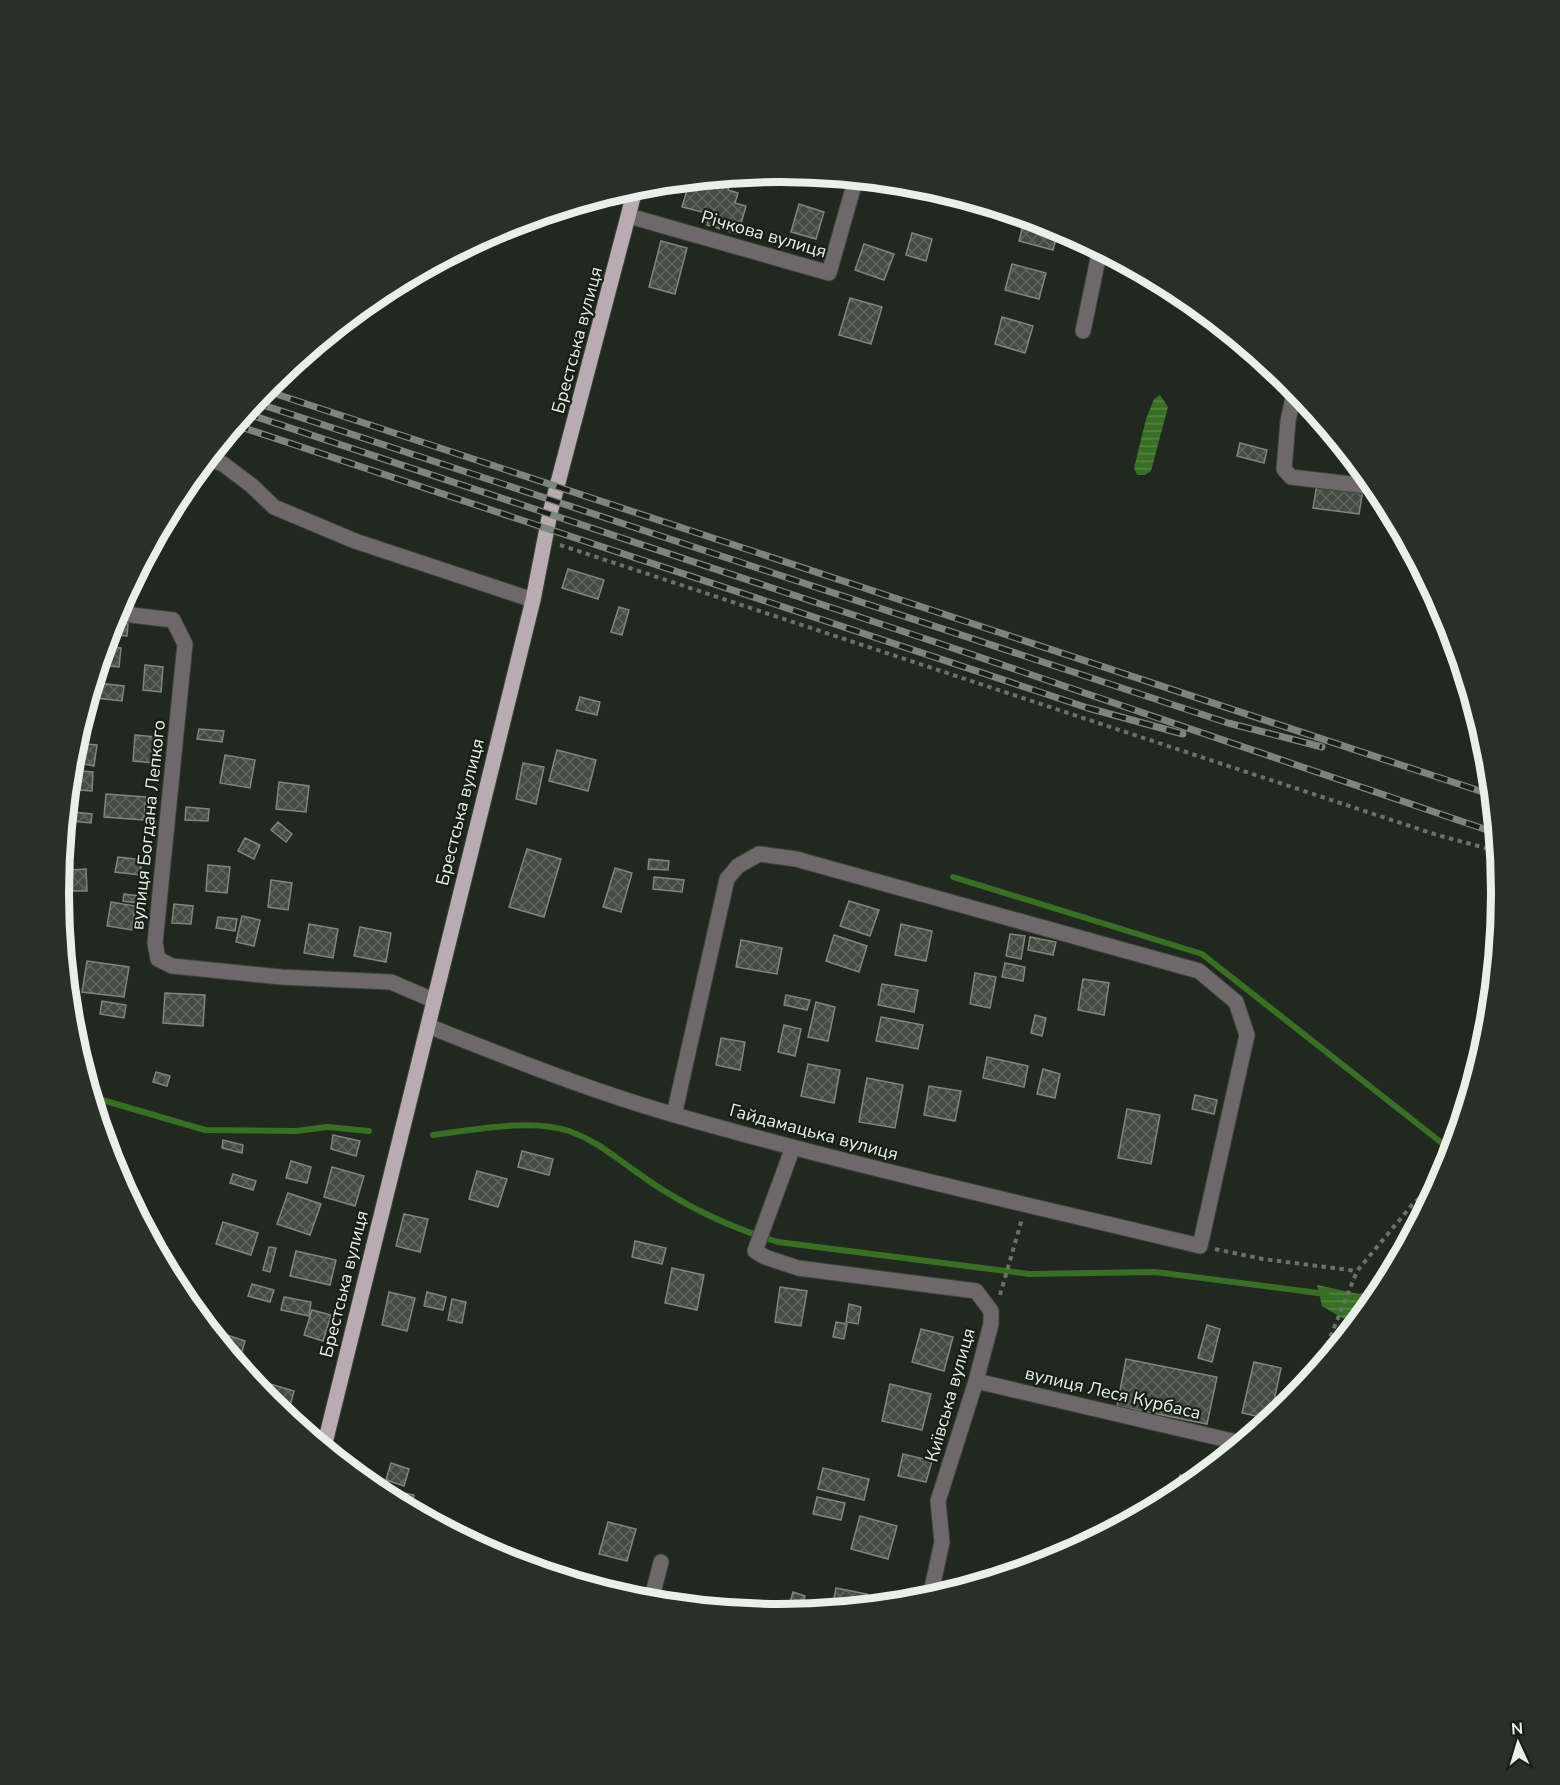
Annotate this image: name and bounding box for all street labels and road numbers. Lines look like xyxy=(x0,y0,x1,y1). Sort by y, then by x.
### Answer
street label: Річкова вулиця xyxy=(698,205,830,263)
street label: Брестська вулиця xyxy=(546,264,608,416)
street label: вулиця Богдана Лепкого xyxy=(125,719,171,931)
street label: Брестська вулиця xyxy=(430,736,490,888)
street label: Гайдамацька вулиця xyxy=(727,1098,901,1166)
street label: Брестська вулиця xyxy=(314,1208,374,1360)
street label: Київська вулиця xyxy=(919,1325,981,1465)
street label: вулиця Леся Курбаса xyxy=(1023,1361,1203,1425)

